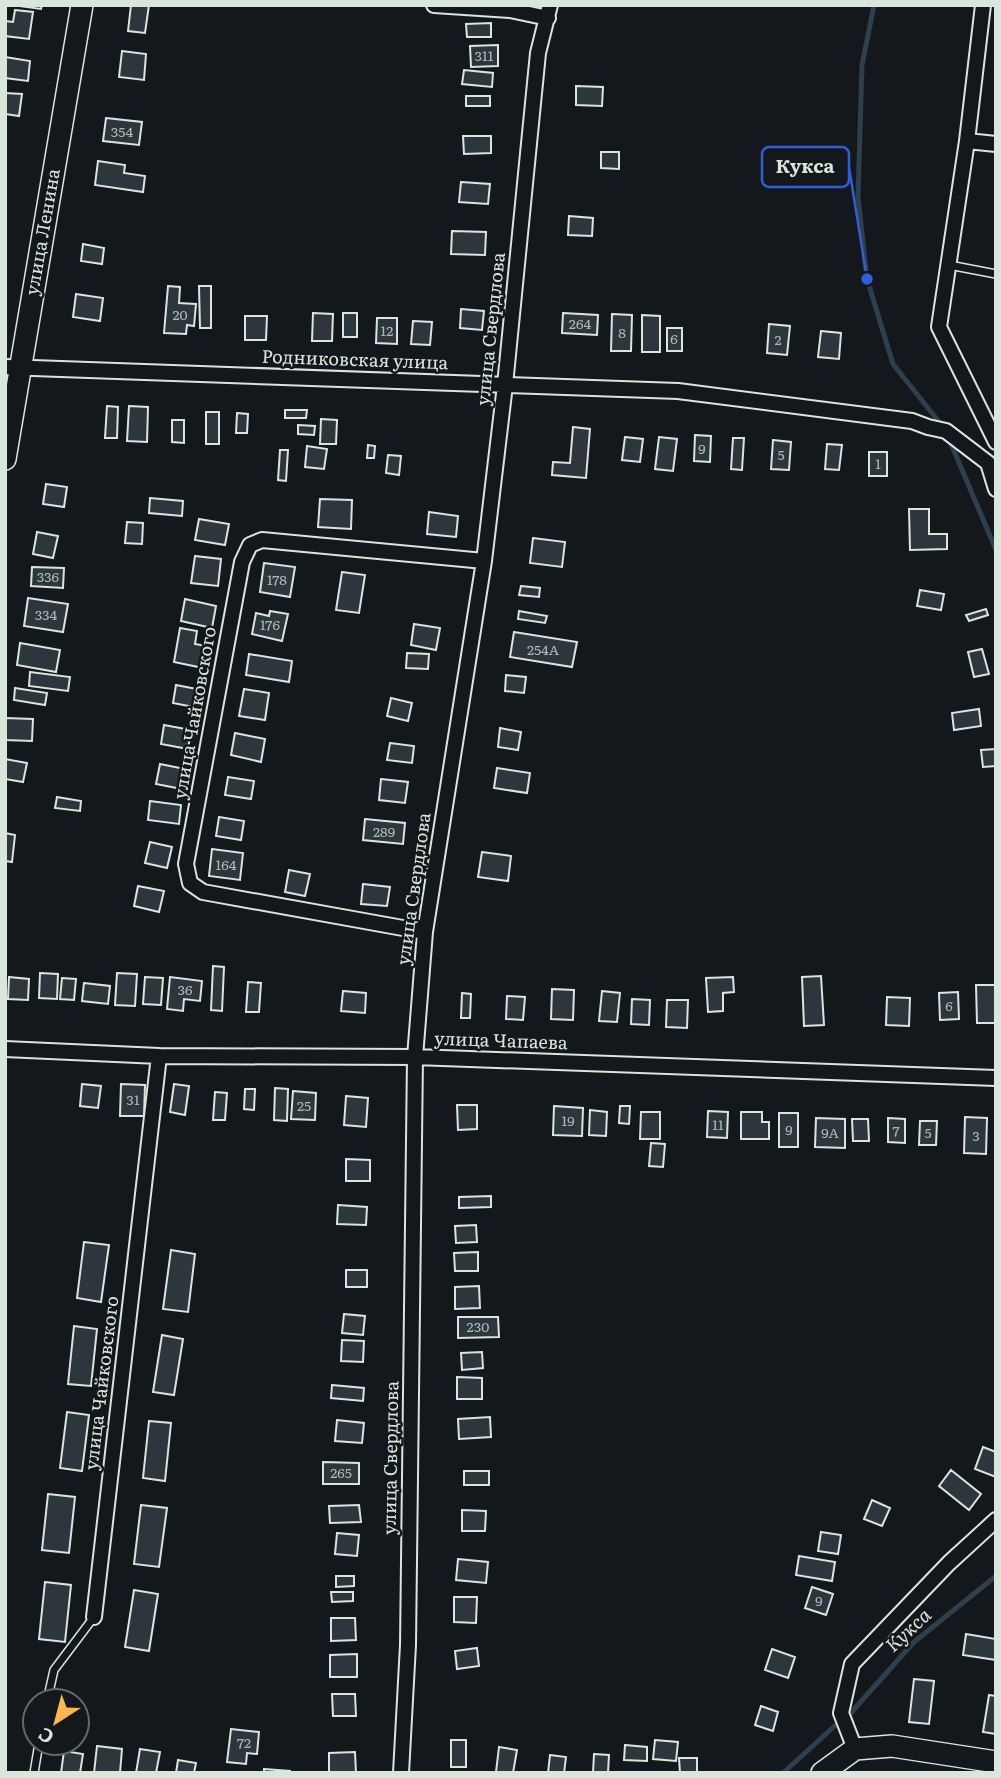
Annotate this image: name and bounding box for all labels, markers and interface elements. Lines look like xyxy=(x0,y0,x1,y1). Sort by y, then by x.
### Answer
house number: 311 xyxy=(475,45,494,65)
house number: 354 xyxy=(111,121,133,141)
callout: Кукса xyxy=(762,147,849,187)
text: Кукса xyxy=(775,151,835,179)
street label: улица Ленина xyxy=(17,166,66,297)
street label: улица Свердлова xyxy=(468,251,511,407)
house number: 20 xyxy=(172,304,188,324)
house number: 264 xyxy=(569,313,591,333)
house number: 12 xyxy=(381,320,393,340)
house number: 8 xyxy=(618,322,626,342)
house number: 6 xyxy=(670,328,678,348)
house number: 2 xyxy=(774,329,782,349)
street label: Родниковская улица xyxy=(261,342,449,375)
house number: 9 xyxy=(698,438,706,458)
house number: 5 xyxy=(777,444,785,464)
house number: 1 xyxy=(875,453,881,473)
house number: 336 xyxy=(37,566,60,586)
house number: 178 xyxy=(267,569,287,589)
house number: 334 xyxy=(35,604,57,624)
house number: 176 xyxy=(260,614,280,634)
street label: улица Чайковского xyxy=(165,624,222,801)
house number: 254А xyxy=(527,639,560,659)
street label: улица Свердлова xyxy=(388,810,437,967)
house number: 289 xyxy=(373,821,395,841)
house number: 164 xyxy=(216,854,237,874)
house number: 36 xyxy=(177,979,193,999)
house number: 6 xyxy=(945,995,953,1015)
street label: улица Чапаева xyxy=(434,1024,568,1055)
house number: 31 xyxy=(126,1089,140,1109)
house number: 25 xyxy=(297,1095,311,1115)
house number: 19 xyxy=(561,1110,575,1130)
house number: 11 xyxy=(712,1114,724,1134)
house number: 9 xyxy=(785,1119,793,1139)
house number: 7 xyxy=(892,1120,900,1140)
house number: 9А xyxy=(821,1122,840,1142)
house number: 5 xyxy=(924,1122,932,1142)
house number: 3 xyxy=(972,1125,980,1145)
street label: улица Чайковского xyxy=(76,1294,125,1471)
house number: 230 xyxy=(467,1316,489,1336)
street label: улица Свердлова xyxy=(375,1380,404,1535)
house number: 265 xyxy=(330,1462,352,1482)
house number: 9 xyxy=(815,1590,823,1610)
water label: Кукса xyxy=(878,1601,937,1658)
north arrow xyxy=(21,1687,91,1757)
text: С xyxy=(32,1721,59,1752)
house number: 72 xyxy=(237,1732,251,1752)

